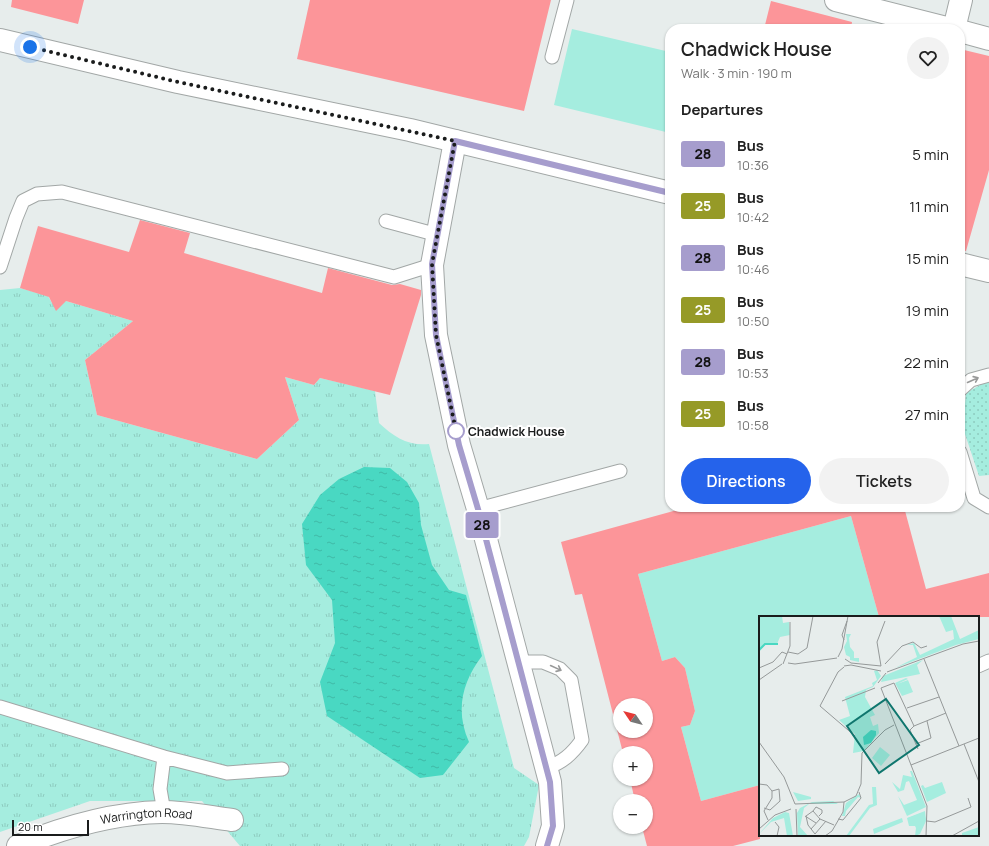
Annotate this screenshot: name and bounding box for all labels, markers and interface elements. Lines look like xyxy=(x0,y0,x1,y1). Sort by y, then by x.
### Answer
text: Chadwick House xyxy=(681,36,832,62)
your location xyxy=(20,37,40,57)
button: heart xyxy=(907,37,949,79)
text: Walk · 3 min · 190 m xyxy=(681,64,792,82)
text: Departures xyxy=(681,99,763,120)
text: Bus xyxy=(737,135,764,156)
text: 28 xyxy=(695,144,711,163)
text: 5 min xyxy=(912,144,949,165)
text: 10:36 xyxy=(737,156,769,174)
text: Bus xyxy=(737,187,764,208)
text: 25 xyxy=(695,196,711,215)
text: 11 min xyxy=(909,196,949,217)
text: 10:42 xyxy=(737,208,769,226)
text: Bus xyxy=(737,239,764,260)
text: 28 xyxy=(695,248,711,267)
text: 15 min xyxy=(906,248,949,269)
text: 10:46 xyxy=(737,260,770,278)
text: Bus xyxy=(737,291,764,312)
text: 25 xyxy=(695,300,711,319)
text: 19 min xyxy=(906,300,949,321)
text: 10:50 xyxy=(737,312,769,330)
text: Bus xyxy=(737,343,764,364)
text: 28 xyxy=(695,352,711,371)
text: 22 min xyxy=(904,352,949,373)
text: 10:53 xyxy=(737,364,769,382)
one-way arrow xyxy=(967,376,979,383)
text: Bus xyxy=(737,395,764,416)
text: 25 xyxy=(695,404,711,423)
text: 27 min xyxy=(905,404,949,425)
text: 10:58 xyxy=(737,416,769,434)
marker: Chadwick House xyxy=(447,422,465,440)
place label: Chadwick House xyxy=(468,423,565,440)
button: Directions xyxy=(681,458,811,504)
button: Tickets xyxy=(819,458,949,504)
line badge: 28 xyxy=(464,512,500,538)
text: 28 xyxy=(474,515,490,534)
inset map xyxy=(759,616,979,836)
one-way arrow xyxy=(549,665,561,672)
north arrow xyxy=(613,698,653,738)
map controls xyxy=(613,698,653,834)
button: + xyxy=(613,746,653,786)
button: − xyxy=(613,794,653,834)
street label: Warrington Road xyxy=(99,803,193,828)
scale bar xyxy=(12,818,89,837)
text: 20 m xyxy=(18,819,43,834)

